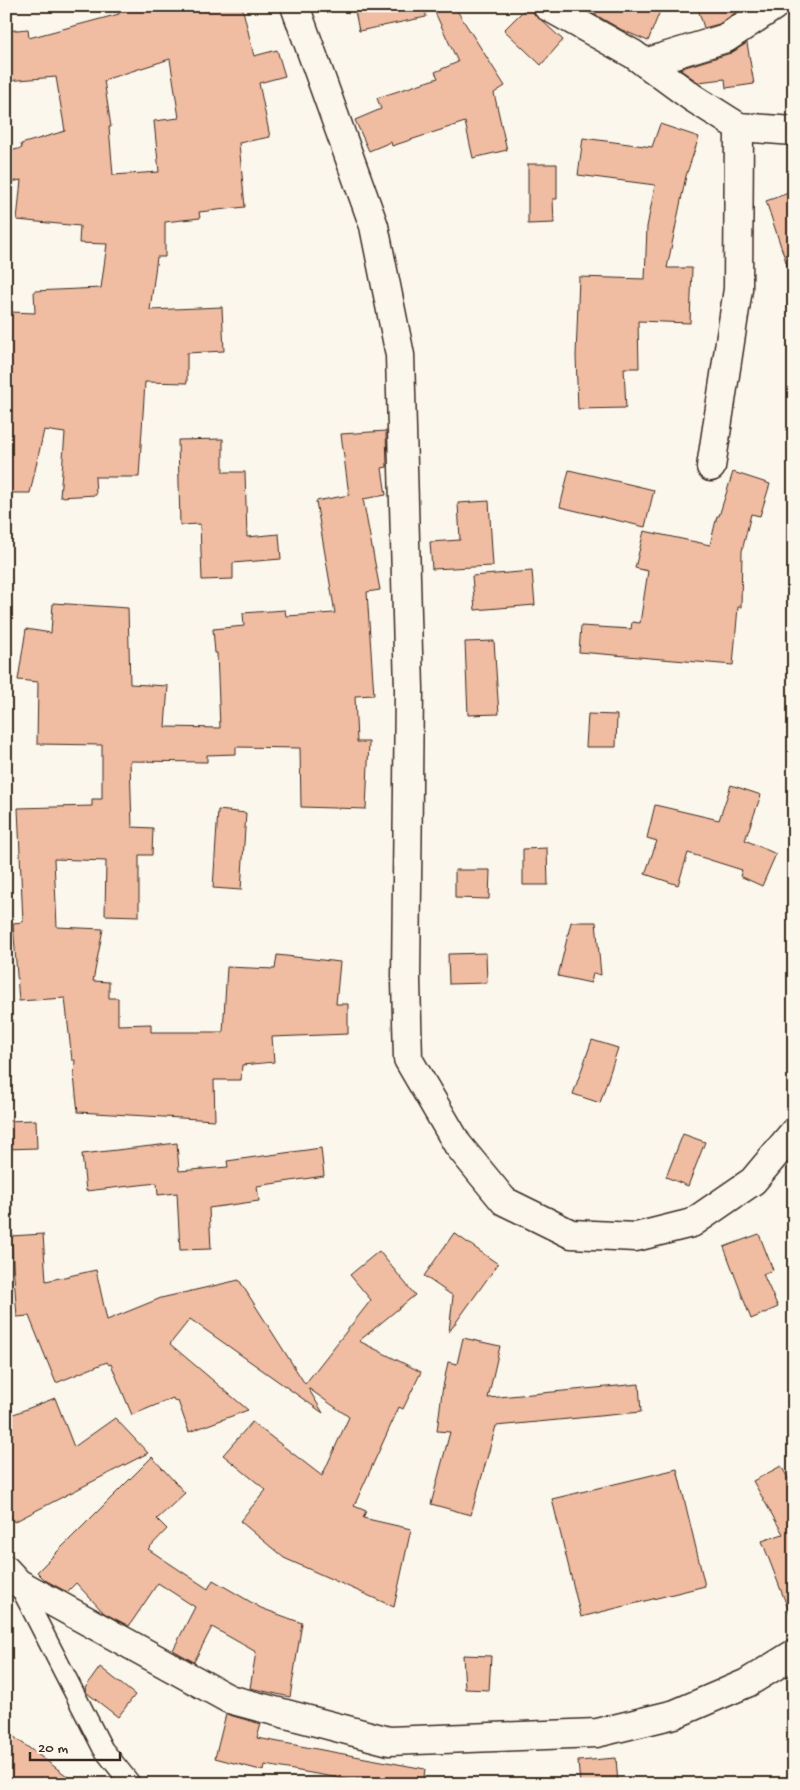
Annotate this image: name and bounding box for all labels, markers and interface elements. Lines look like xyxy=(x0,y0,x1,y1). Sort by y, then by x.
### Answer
scale bar xyxy=(30,1730,120,1762)
text: 20 m xyxy=(38,1740,68,1758)

